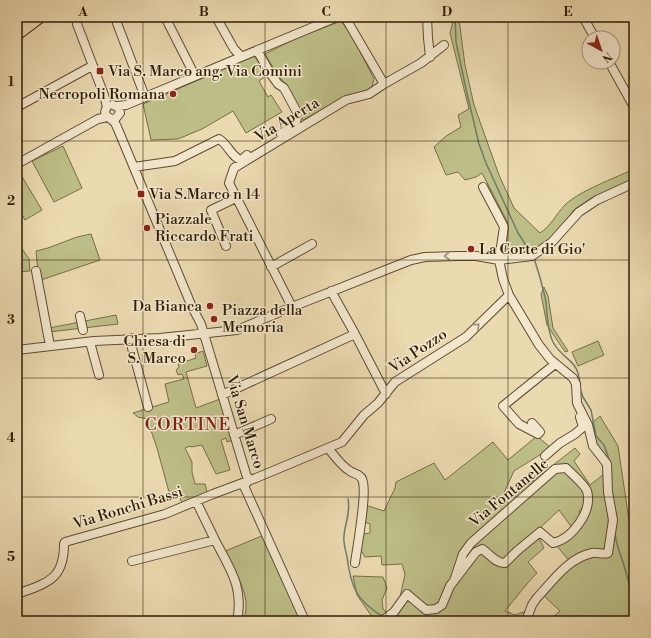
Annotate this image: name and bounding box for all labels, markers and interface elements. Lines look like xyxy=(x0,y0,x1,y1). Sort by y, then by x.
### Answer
text: A xyxy=(77,4,88,20)
text: B xyxy=(199,4,209,20)
text: C xyxy=(321,4,331,20)
text: D xyxy=(442,4,452,20)
text: E xyxy=(563,4,573,20)
north arrow xyxy=(581,30,621,70)
text: N xyxy=(599,49,615,65)
place label: Via S. Marco ang. Via Comini xyxy=(107,62,302,81)
marker: Via S. Marco ang. Via Comini xyxy=(95,66,105,76)
text: 1 xyxy=(8,74,15,90)
place label: Necropoli Romana xyxy=(39,85,165,104)
marker: Necropoli Romana xyxy=(168,89,178,99)
street label: Via Aperta xyxy=(250,93,323,147)
place label: Via S.Marco n 14 xyxy=(148,185,260,204)
marker: Via S.Marco n 14 xyxy=(136,189,146,199)
text: 2 xyxy=(7,193,15,209)
place label: Piazzale Riccardo Frati xyxy=(155,210,253,246)
marker: Piazzale Riccardo Frati xyxy=(142,223,152,233)
place label: La Corte di Gio' xyxy=(479,240,585,259)
marker: La Corte di Gio' xyxy=(466,244,476,254)
one-way arrow xyxy=(444,252,450,261)
place label: Da Bianca xyxy=(132,297,202,316)
marker: Da Bianca xyxy=(205,301,215,311)
place label: Piazza della Memoria xyxy=(222,301,303,337)
text: 3 xyxy=(7,312,15,328)
marker: Piazza della Memoria xyxy=(209,314,219,324)
one-way arrow xyxy=(472,323,480,331)
street label: Via Pozzo xyxy=(384,325,451,378)
place label: Chiesa di S. Marco xyxy=(124,332,186,368)
marker: Chiesa di S. Marco xyxy=(189,345,199,355)
street label: Via San Marco xyxy=(221,372,268,471)
district label: CORTINE xyxy=(145,414,231,436)
text: 4 xyxy=(7,430,16,446)
street label: Via Fontanelle xyxy=(465,454,553,532)
street label: Via Ronchi Bassi xyxy=(70,482,185,534)
text: 5 xyxy=(7,549,15,565)

